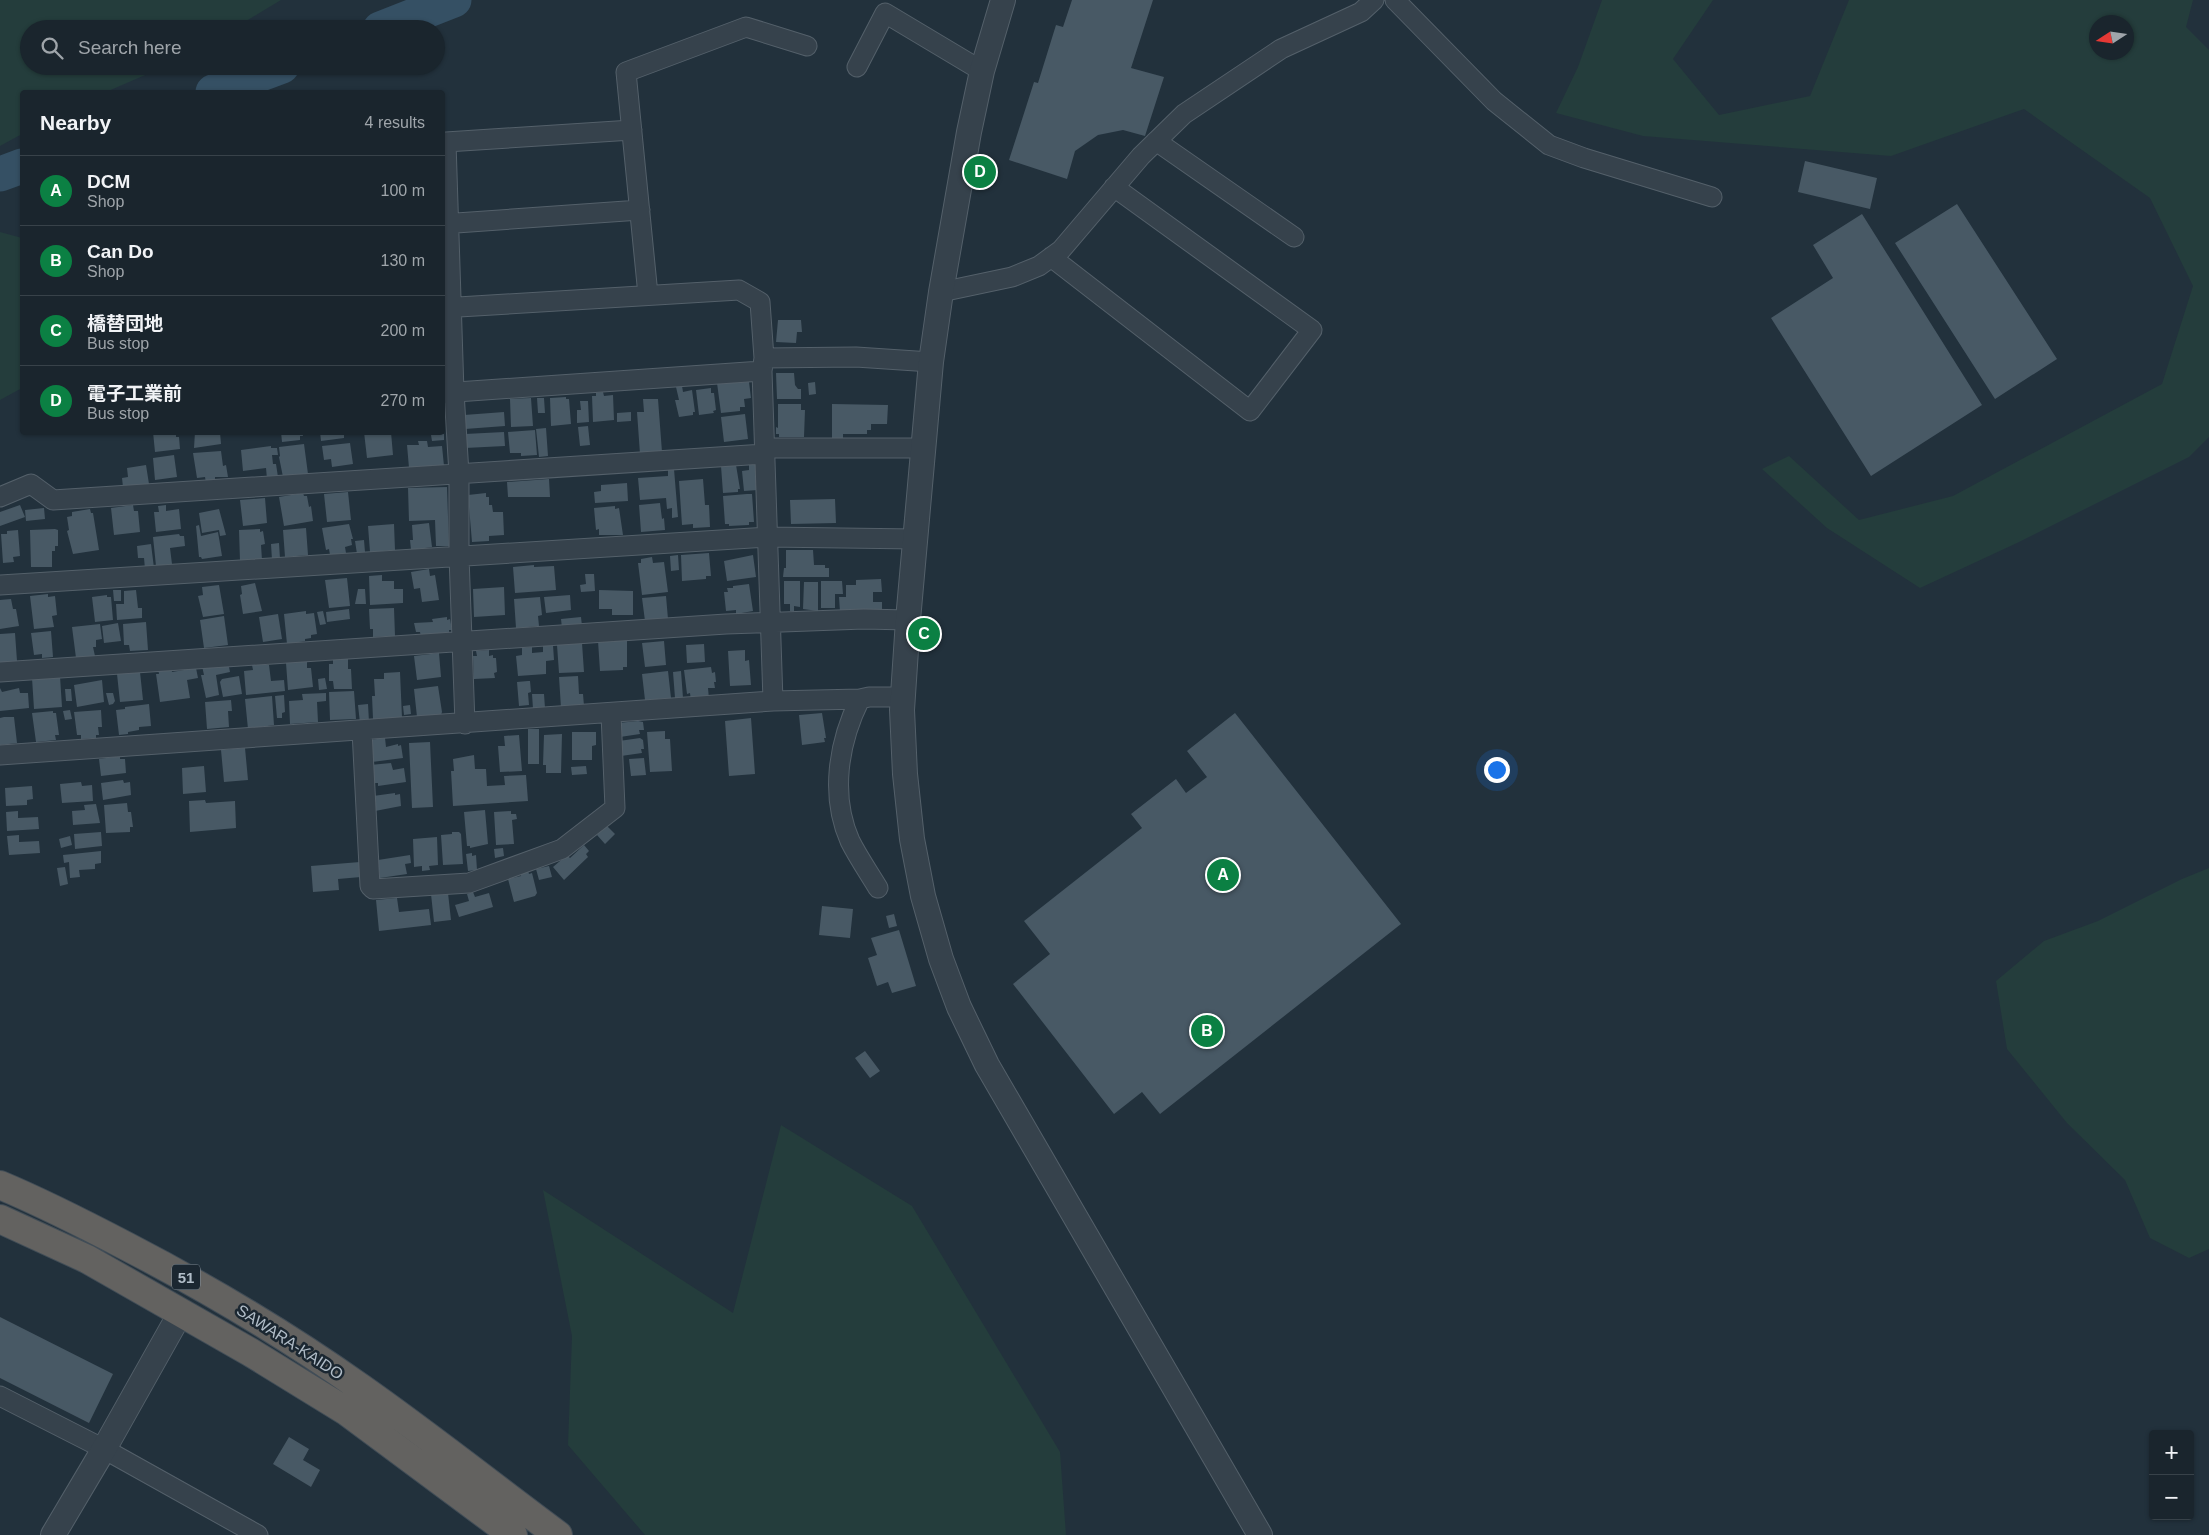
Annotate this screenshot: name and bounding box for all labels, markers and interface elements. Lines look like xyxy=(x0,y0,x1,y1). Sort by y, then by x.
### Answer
north arrow xyxy=(2089,15,2134,60)
search box xyxy=(20,20,445,75)
icon: search xyxy=(38,34,66,62)
text: Search here xyxy=(78,37,182,58)
text: Nearby xyxy=(40,111,111,134)
text: 4 results xyxy=(365,114,425,131)
pin: D xyxy=(964,153,996,191)
text: DCM xyxy=(87,171,130,192)
text: A xyxy=(50,182,62,199)
text: 100 m xyxy=(381,182,425,199)
text: Shop xyxy=(87,193,124,210)
text: Can Do xyxy=(87,241,154,262)
text: B xyxy=(50,252,62,269)
text: 130 m xyxy=(381,252,425,269)
text: Shop xyxy=(87,263,124,280)
text: 橋替団地 xyxy=(87,313,163,334)
text: C xyxy=(50,322,62,339)
text: 200 m xyxy=(381,322,425,339)
text: Bus stop xyxy=(87,335,149,352)
text: 電子工業前 xyxy=(87,383,182,404)
text: D xyxy=(50,392,62,409)
text: 270 m xyxy=(381,392,425,409)
text: Bus stop xyxy=(87,405,149,422)
pin: C xyxy=(908,615,940,653)
your location xyxy=(1484,757,1510,783)
pin: A xyxy=(1207,856,1239,894)
pin: B xyxy=(1191,1012,1223,1050)
road number: 51 xyxy=(172,1264,200,1290)
street label: SAWARA-KAIDO xyxy=(234,1301,346,1383)
map controls xyxy=(2149,1430,2194,1520)
button: + xyxy=(2149,1430,2194,1475)
button: − xyxy=(2149,1475,2194,1520)

